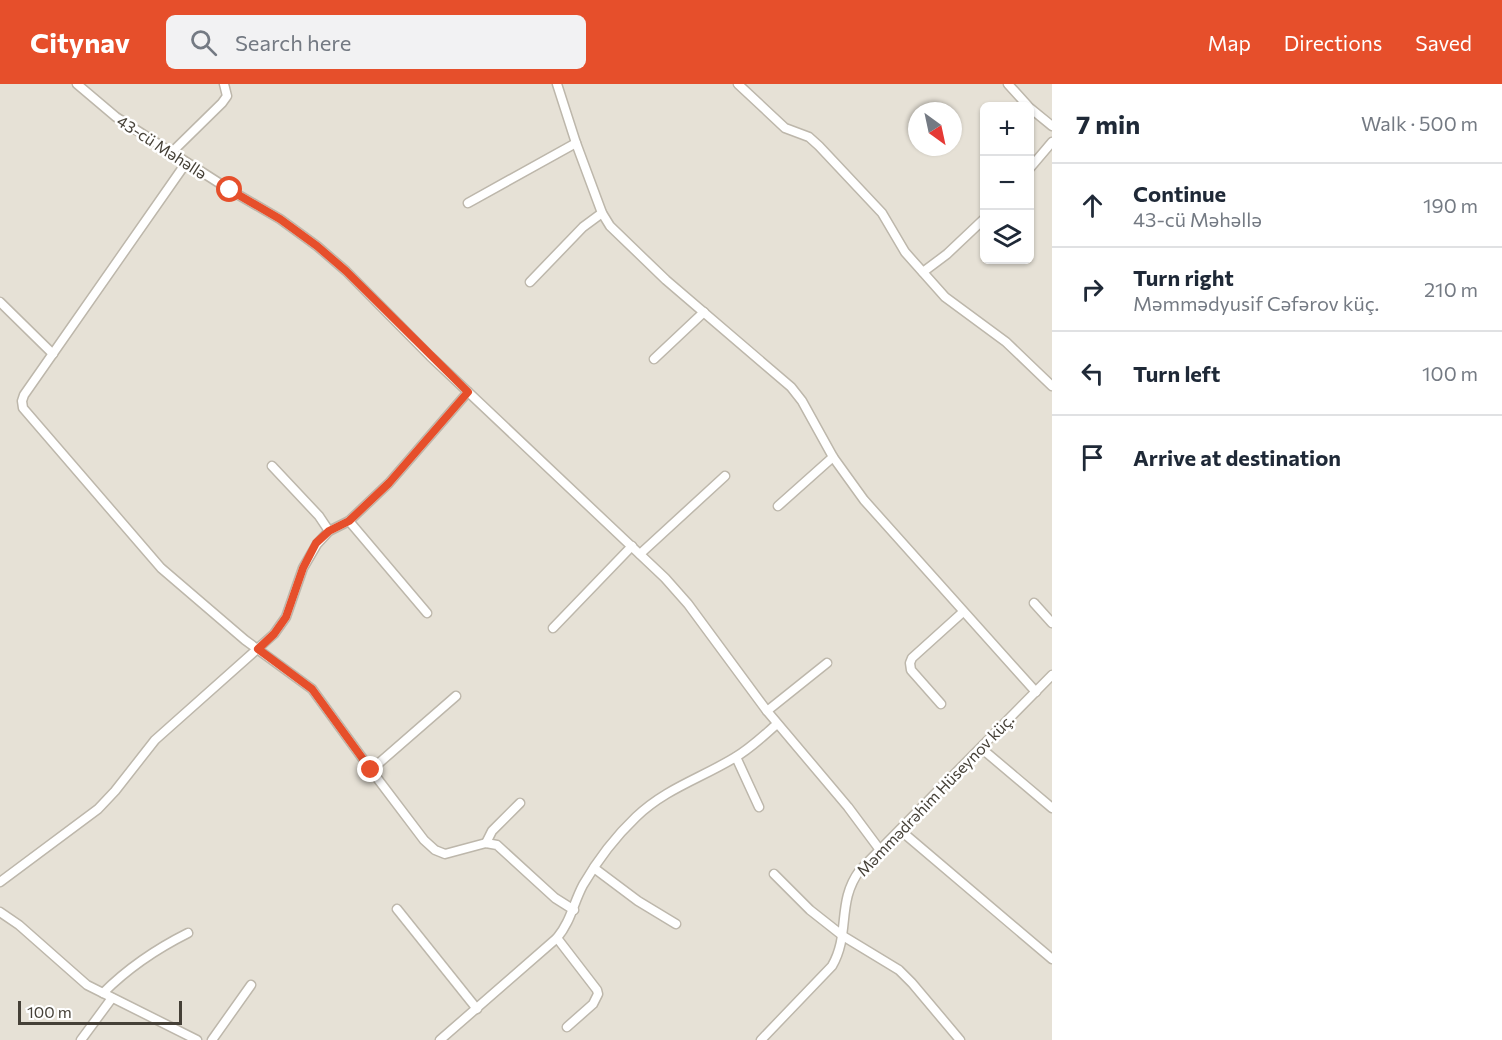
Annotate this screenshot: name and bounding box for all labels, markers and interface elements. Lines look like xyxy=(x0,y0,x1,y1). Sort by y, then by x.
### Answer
search box xyxy=(166,15,586,69)
text: Citynav xyxy=(30,25,130,59)
icon: search xyxy=(187,26,220,59)
text: Search here xyxy=(235,29,351,56)
text: Map xyxy=(1208,30,1251,55)
text: Directions xyxy=(1284,30,1382,55)
text: Saved xyxy=(1415,30,1472,55)
north arrow xyxy=(908,102,962,156)
map controls xyxy=(980,102,1034,264)
button: + xyxy=(980,102,1034,156)
text: 7 min xyxy=(1076,108,1140,139)
street label: 43-cü Məhəllə xyxy=(114,111,211,183)
text: Walk · 500 m xyxy=(1361,111,1478,135)
button: − xyxy=(980,156,1034,210)
route start xyxy=(216,176,242,202)
text: Continue xyxy=(1133,180,1226,207)
icon: ahead xyxy=(1076,189,1109,222)
text: 190 m xyxy=(1423,193,1478,217)
text: 43-cü Məhəllə xyxy=(1133,207,1262,231)
button: layers xyxy=(980,210,1034,264)
text: Turn right xyxy=(1133,264,1234,291)
icon: right xyxy=(1076,273,1109,306)
text: 210 m xyxy=(1424,277,1478,301)
text: Məmmədyusif Cəfərov küç. xyxy=(1133,291,1379,315)
icon: left xyxy=(1076,357,1109,390)
text: Turn left xyxy=(1133,360,1220,387)
text: 100 m xyxy=(1422,361,1478,385)
icon: arrive xyxy=(1076,441,1109,474)
text: Arrive at destination xyxy=(1133,444,1341,471)
street label: Məmmədrəhim Hüseynov küç. xyxy=(852,710,1017,880)
route end xyxy=(357,756,383,782)
scale bar xyxy=(18,998,182,1026)
text: 100 m xyxy=(27,1002,72,1021)

